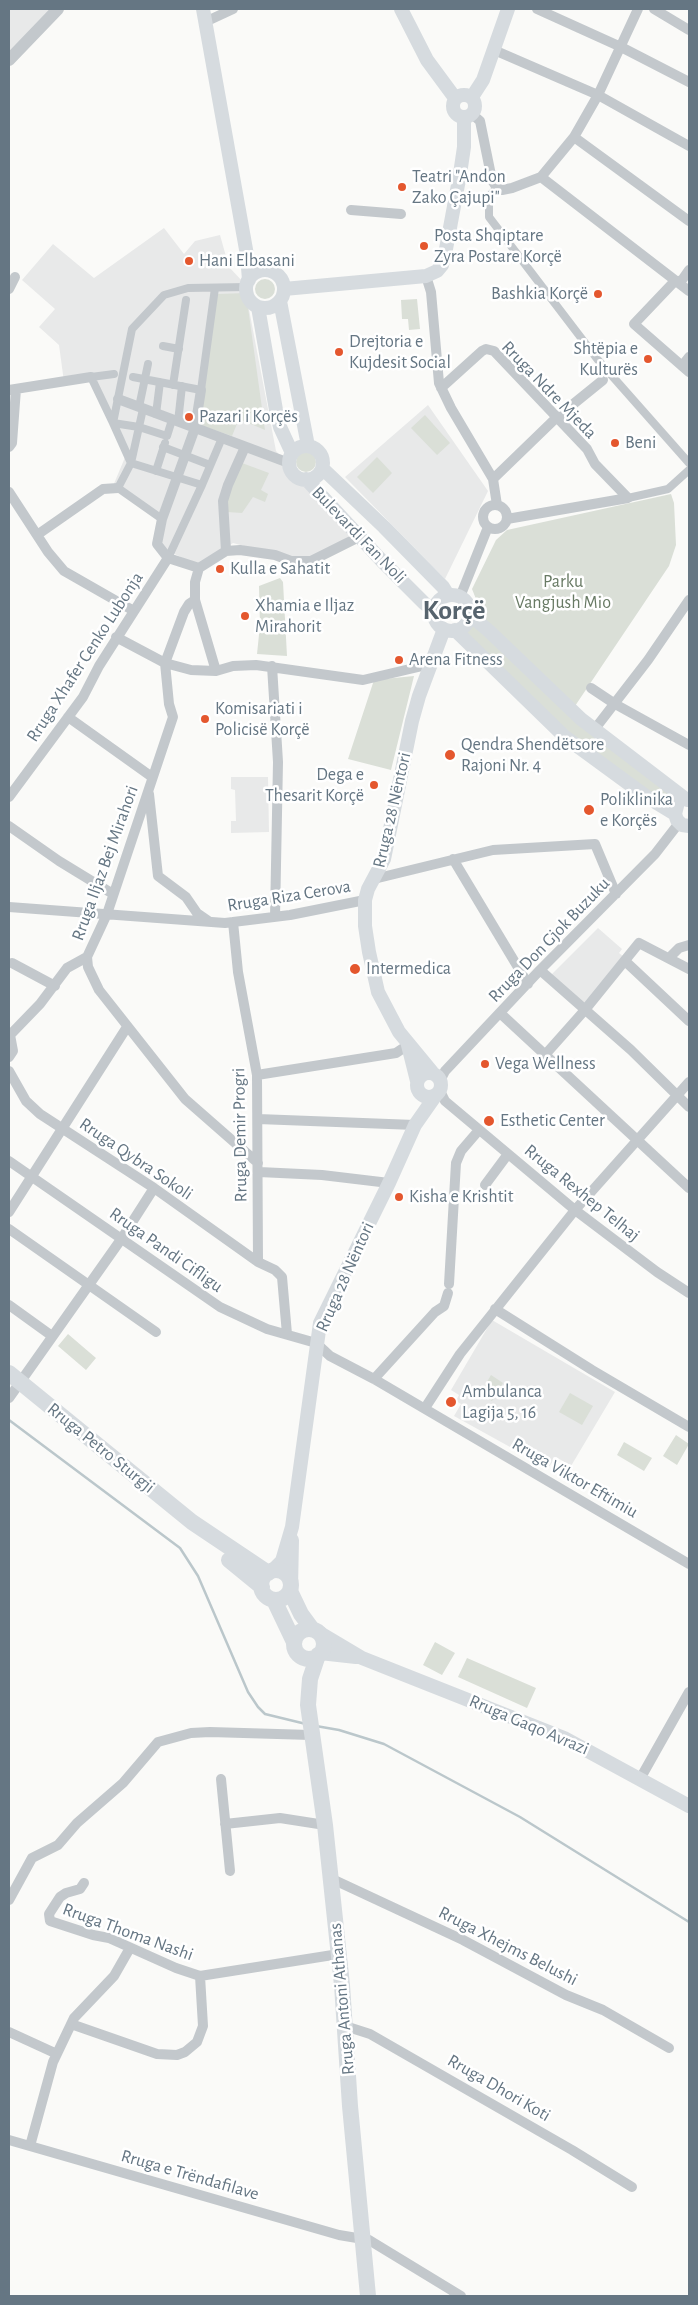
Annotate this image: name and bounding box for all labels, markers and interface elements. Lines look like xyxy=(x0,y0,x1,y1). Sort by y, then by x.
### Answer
place label: Teatri "Andon Zako Çajupi" xyxy=(412,166,506,208)
marker: Teatri "Andon Zako Çajupi" xyxy=(396,181,408,193)
place label: Posta Shqiptare Zyra Postare Korçë xyxy=(434,225,562,268)
marker: Posta Shqiptare Zyra Postare Korçë xyxy=(418,240,430,252)
place label: Hani Elbasani xyxy=(199,250,295,272)
marker: Hani Elbasani xyxy=(183,255,195,267)
place label: Bashkia Korçë xyxy=(491,283,588,305)
marker: Bashkia Korçë xyxy=(592,288,604,300)
place label: Drejtoria e Kujdesit Social xyxy=(349,331,451,374)
street label: Rruga Ndre Mjeda xyxy=(497,337,601,443)
place label: Shtëpia e Kulturës xyxy=(573,338,638,380)
marker: Drejtoria e Kujdesit Social xyxy=(333,346,345,358)
marker: Shtëpia e Kulturës xyxy=(642,353,654,365)
place label: Pazari i Korçës xyxy=(199,406,298,428)
marker: Pazari i Korçës xyxy=(183,411,195,423)
place label: Beni xyxy=(625,432,656,454)
marker: Beni xyxy=(609,437,621,449)
street label: Bulevardi Fan Noli xyxy=(307,482,411,588)
place label: Kulla e Sahatit xyxy=(230,558,330,580)
marker: Kulla e Sahatit xyxy=(214,563,226,575)
street label: Rruga Xhafer Cenko Lubonja xyxy=(22,568,148,746)
park label: Parku Vangjush Mio xyxy=(515,571,611,614)
district label: Korçë xyxy=(422,594,486,628)
place label: Xhamia e Iljaz Mirahorit xyxy=(255,595,354,638)
marker: Xhamia e Iljaz Mirahorit xyxy=(239,610,251,622)
place label: Arena Fitness xyxy=(409,649,503,671)
marker: Arena Fitness xyxy=(393,654,405,666)
place label: Komisariati i Policisë Korçë xyxy=(215,698,310,741)
marker: Komisariati i Policisë Korçë xyxy=(199,713,211,725)
place label: Qendra Shendëtsore Rajoni Nr. 4 xyxy=(461,734,604,776)
marker: Qendra Shendëtsore Rajoni Nr. 4 xyxy=(443,748,457,762)
street label: Rruga 28 Nëntori xyxy=(368,750,416,870)
place label: Dega e Thesarit Korçë xyxy=(265,764,364,806)
marker: Dega e Thesarit Korçë xyxy=(368,779,380,791)
street label: Rruga Iljaz Bej Mirahori xyxy=(67,783,143,943)
place label: Poliklinika e Korçës xyxy=(600,789,673,832)
marker: Poliklinika e Korçës xyxy=(582,803,596,817)
street label: Rruga Don Gjok Buzuku xyxy=(484,873,614,1007)
street label: Rruga Riza Cerova xyxy=(226,876,352,916)
place label: Intermedica xyxy=(366,958,451,980)
marker: Intermedica xyxy=(348,962,362,976)
place label: Vega Wellness xyxy=(495,1053,596,1075)
marker: Vega Wellness xyxy=(479,1058,491,1070)
street label: Rruga Demir Progri xyxy=(228,1068,252,1202)
place label: Esthetic Center xyxy=(500,1110,605,1132)
street label: Rruga Qybra Sokoli xyxy=(75,1113,197,1205)
marker: Esthetic Center xyxy=(482,1114,496,1128)
street label: Rruga Rexhep Telhaj xyxy=(520,1140,644,1246)
place label: Kisha e Krishtit xyxy=(409,1186,513,1208)
marker: Kisha e Krishtit xyxy=(393,1191,405,1203)
street label: Rruga Pandi Cifligu xyxy=(105,1203,227,1297)
street label: Rruga 28 Nëntori xyxy=(311,1219,379,1335)
place label: Ambulanca Lagija 5, 16 xyxy=(462,1381,542,1424)
marker: Ambulanca Lagija 5, 16 xyxy=(444,1395,458,1409)
street label: Rruga Petro Sturgji xyxy=(43,1398,159,1498)
street label: Rruga Viktor Eftimiu xyxy=(508,1433,642,1523)
street label: Rruga Gaqo Avrazi xyxy=(466,1690,592,1760)
street label: Rruga Thoma Nashi xyxy=(60,1898,196,1966)
street label: Rruga Xhejms Belushi xyxy=(435,1902,581,1990)
street label: Rruga Antoni Athanas xyxy=(325,1922,359,2076)
street label: Rruga Dhori Koti xyxy=(444,2050,554,2126)
street label: Rruga e Trëndafilave xyxy=(119,2145,261,2205)

